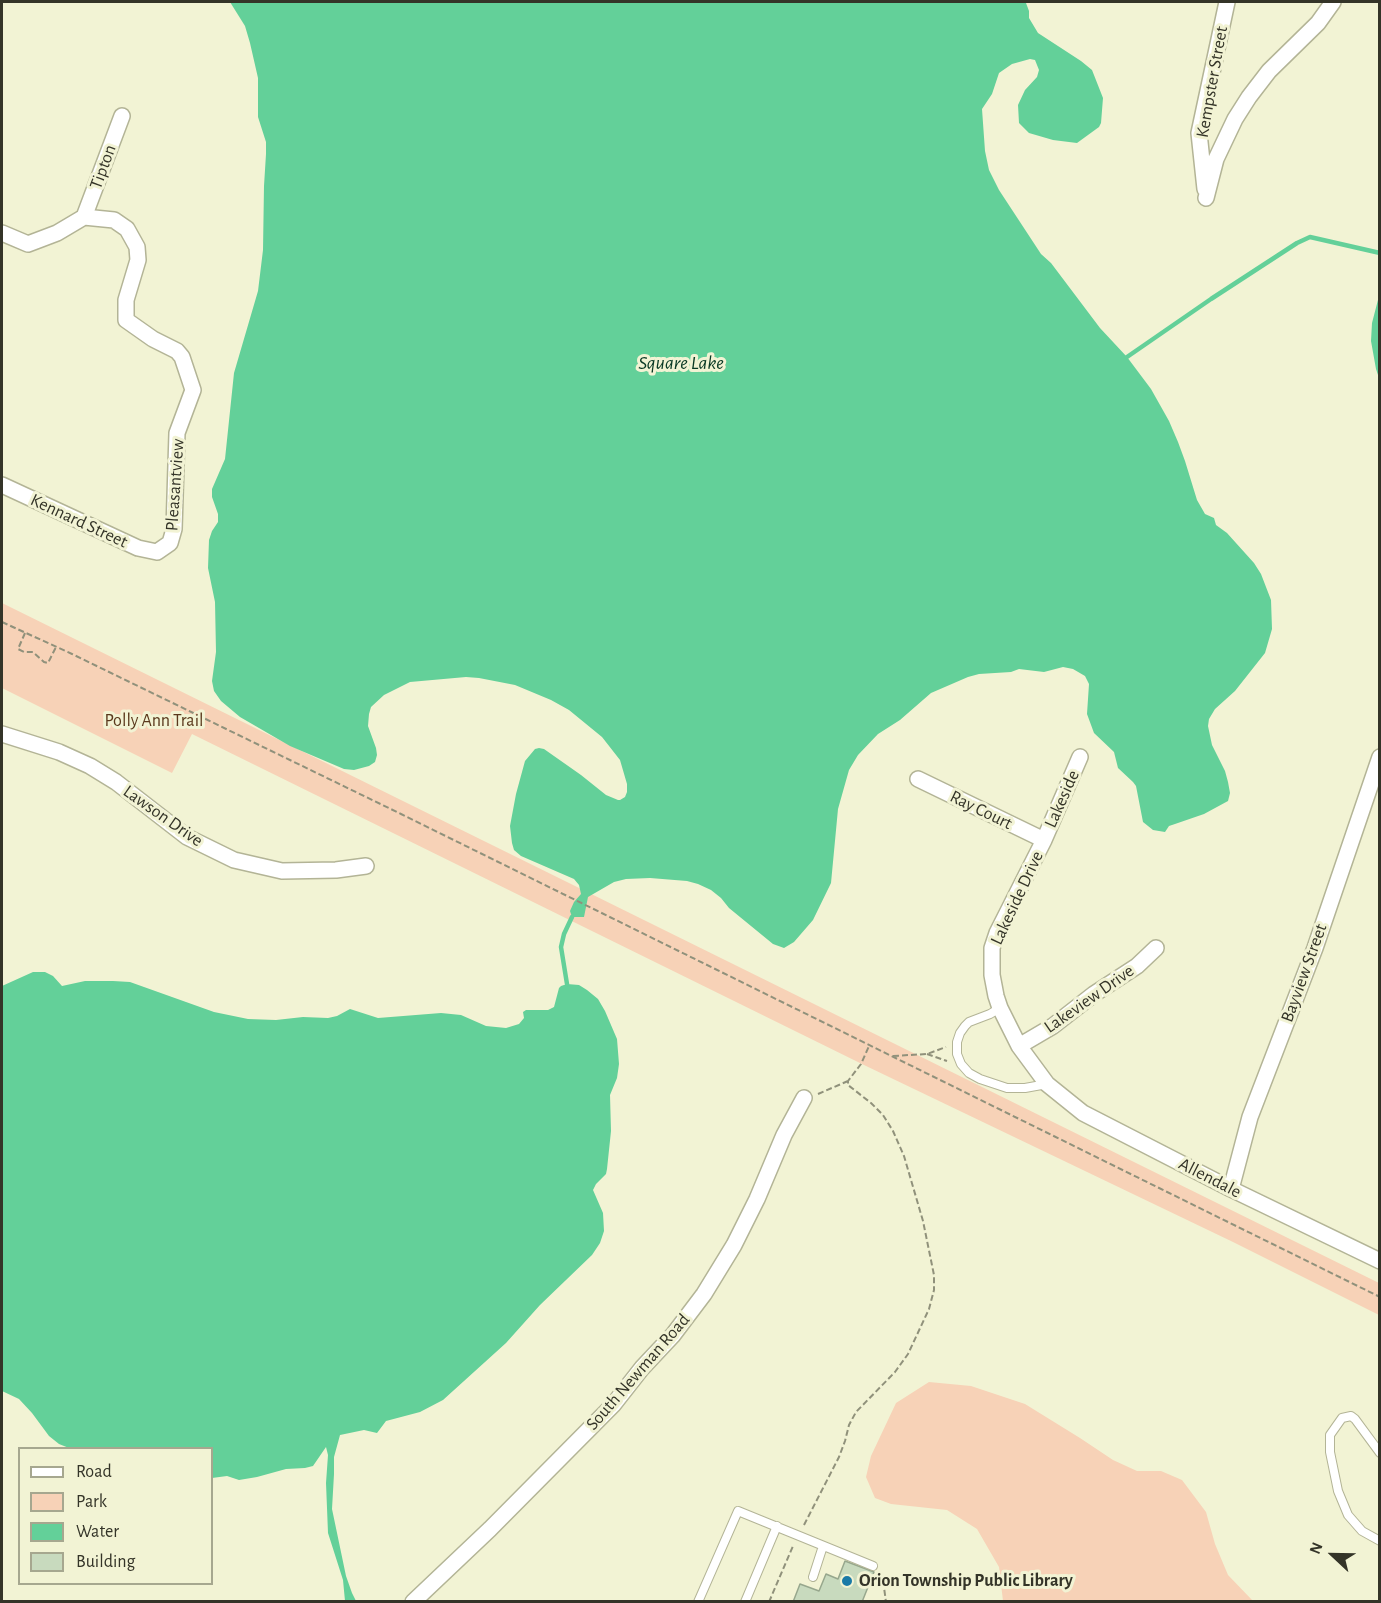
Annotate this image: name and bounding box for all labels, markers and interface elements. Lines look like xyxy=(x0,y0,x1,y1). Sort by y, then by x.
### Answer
street label: Kempster Street xyxy=(1192,25,1232,139)
street label: Tipton xyxy=(85,142,121,192)
water label: Square Lake xyxy=(638,351,724,375)
street label: Pleasantview xyxy=(161,438,189,532)
street label: Kennard Street xyxy=(27,489,131,553)
park label: Polly Ann Trail xyxy=(105,710,203,732)
street label: Lakeside xyxy=(1040,767,1084,831)
street label: Lawson Drive xyxy=(119,781,207,851)
street label: Ray Court xyxy=(946,786,1016,834)
street label: Lakeside Drive xyxy=(986,848,1048,948)
street label: Bayview Street xyxy=(1276,921,1332,1025)
street label: Lakeview Drive xyxy=(1040,960,1138,1038)
street label: Allendale xyxy=(1175,1153,1245,1203)
street label: South Newman Road xyxy=(582,1309,694,1435)
legend xyxy=(18,1447,213,1585)
text: Road xyxy=(76,1463,112,1481)
text: Park xyxy=(76,1493,107,1511)
text: Water xyxy=(76,1523,119,1541)
north arrow xyxy=(1303,1525,1363,1585)
text: N xyxy=(1307,1540,1326,1556)
text: Building xyxy=(76,1553,135,1571)
place label: Orion Township Public Library xyxy=(859,1570,1073,1592)
marker: Orion Township Public Library xyxy=(840,1574,854,1588)

